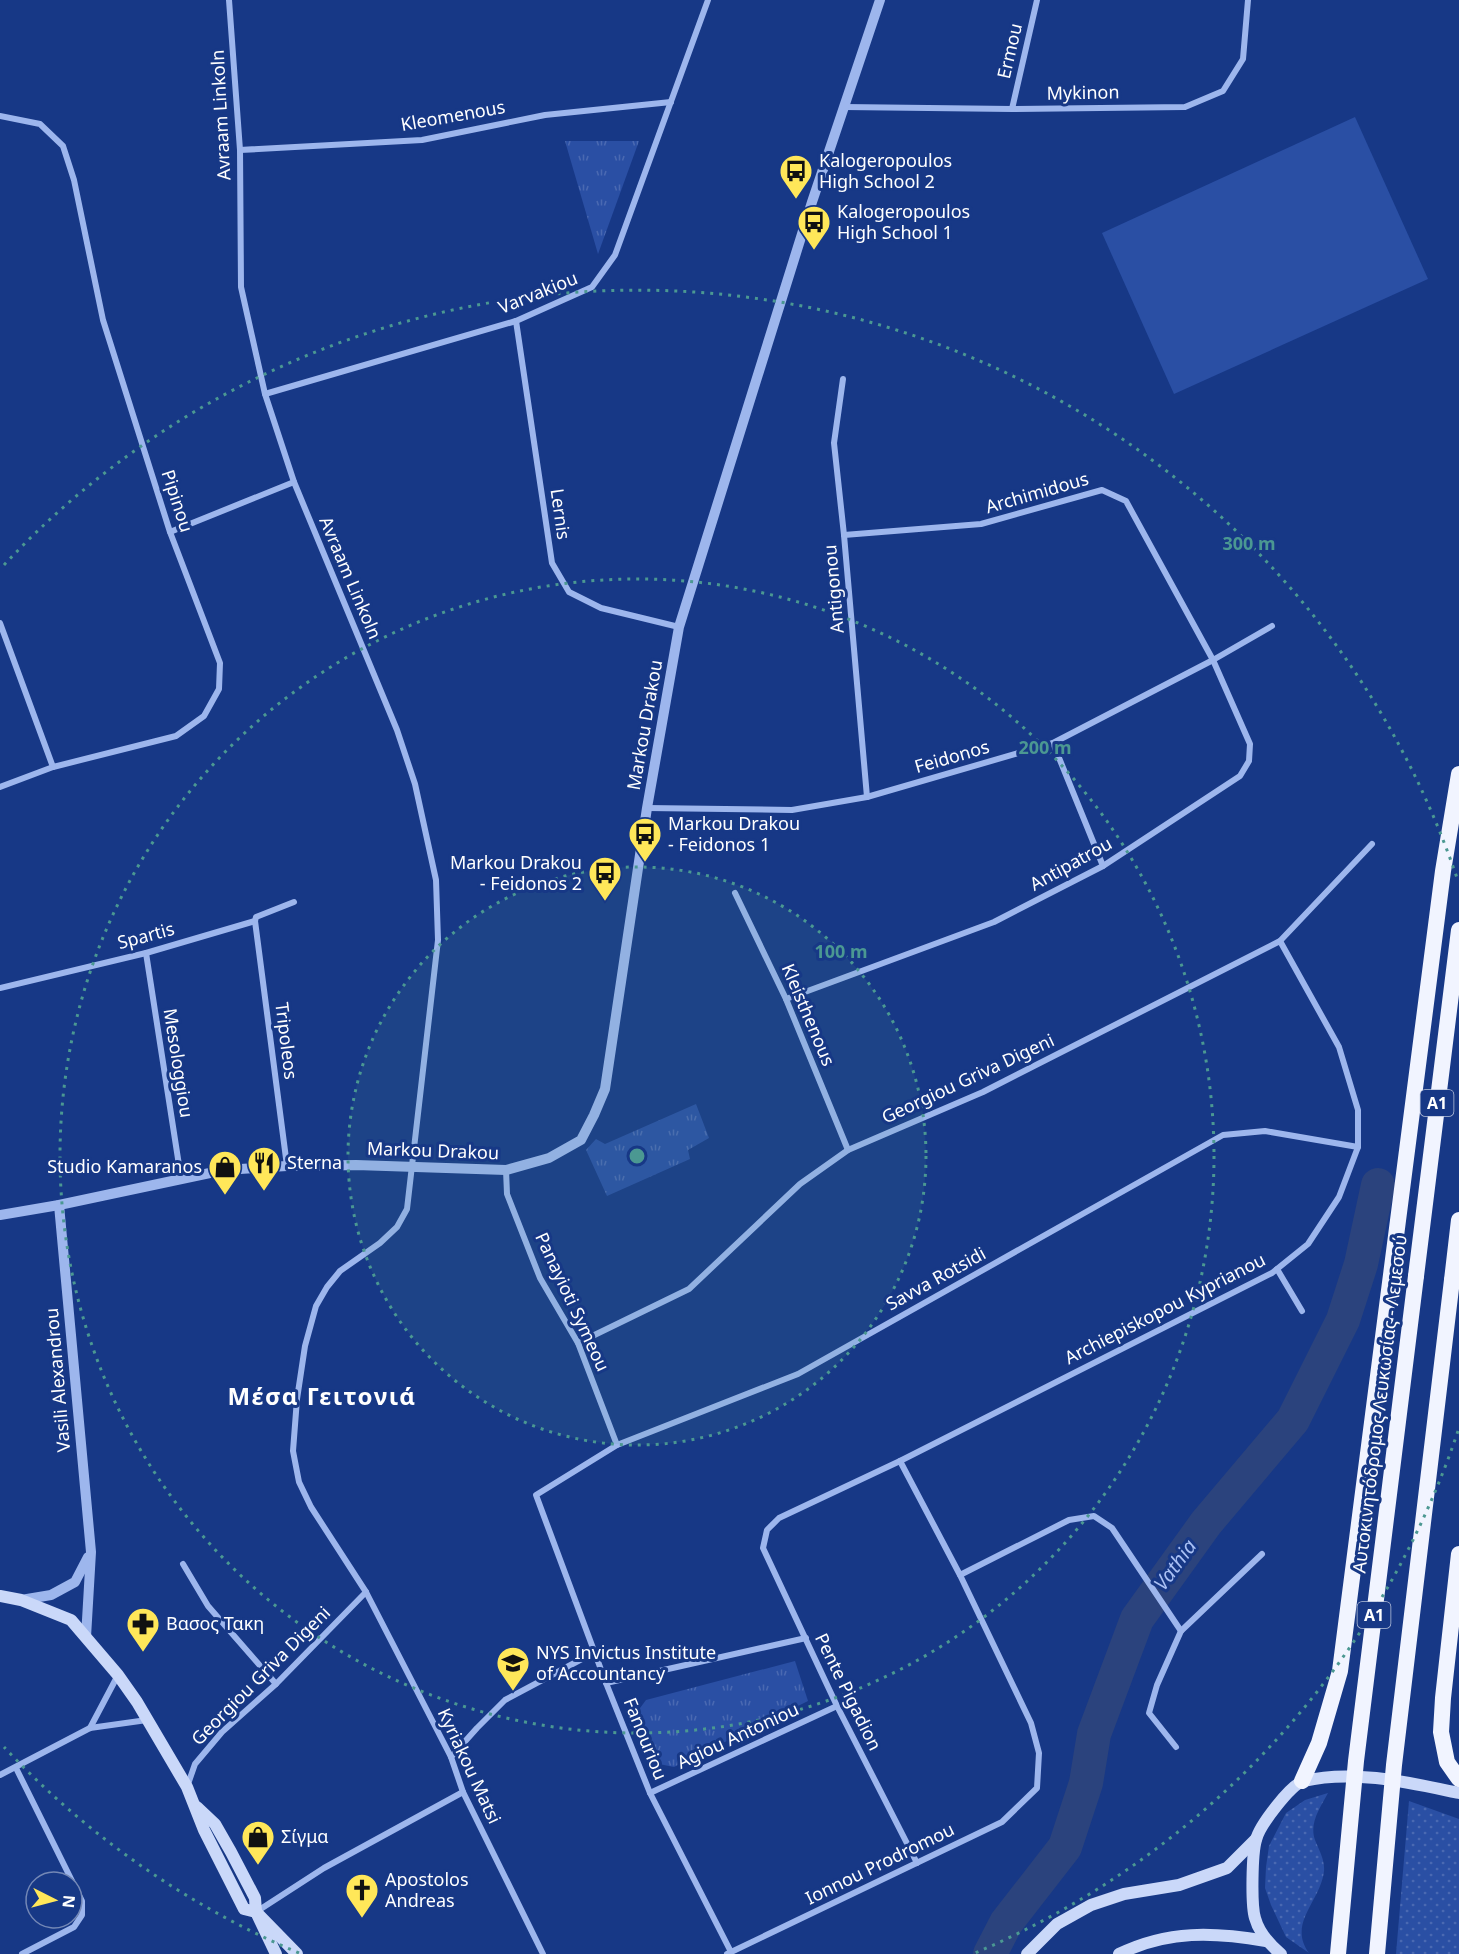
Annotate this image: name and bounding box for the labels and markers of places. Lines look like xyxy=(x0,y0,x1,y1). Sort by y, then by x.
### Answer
place label: Kalogeropoulos High School 2 xyxy=(819,148,952,193)
bus stop icon: Kalogeropoulos High School 2 xyxy=(778,153,814,200)
place label: Kalogeropoulos High School 1 xyxy=(837,199,970,244)
bus stop icon: Kalogeropoulos High School 1 xyxy=(796,204,832,251)
place label: Markou Drakou - Feidonos 1 xyxy=(668,811,800,856)
bus stop icon: Markou Drakou - Feidonos 1 xyxy=(627,816,663,863)
place label: Markou Drakou - Feidonos 2 xyxy=(450,850,582,895)
bus stop icon: Markou Drakou - Feidonos 2 xyxy=(587,855,623,902)
restaurant icon: Sterna xyxy=(246,1145,282,1192)
centre of rings xyxy=(627,1146,647,1166)
shop icon: Studio Kamaranos xyxy=(207,1149,243,1196)
place label: Sterna xyxy=(287,1150,342,1174)
place label: Studio Kamaranos xyxy=(47,1154,202,1178)
pharmacy icon: Βασος Τακη xyxy=(125,1606,161,1653)
place label: Βασος Τακη xyxy=(166,1611,264,1635)
place label: NYS Invictus Institute of Accountancy xyxy=(536,1640,716,1685)
school or university icon: NYS Invictus Institute of Accountancy xyxy=(495,1645,531,1692)
shop icon: Σίγμα xyxy=(240,1819,276,1866)
place label: Σίγμα xyxy=(281,1824,329,1848)
place label: Apostolos Andreas xyxy=(385,1867,469,1912)
church icon: Apostolos Andreas xyxy=(344,1872,380,1919)

